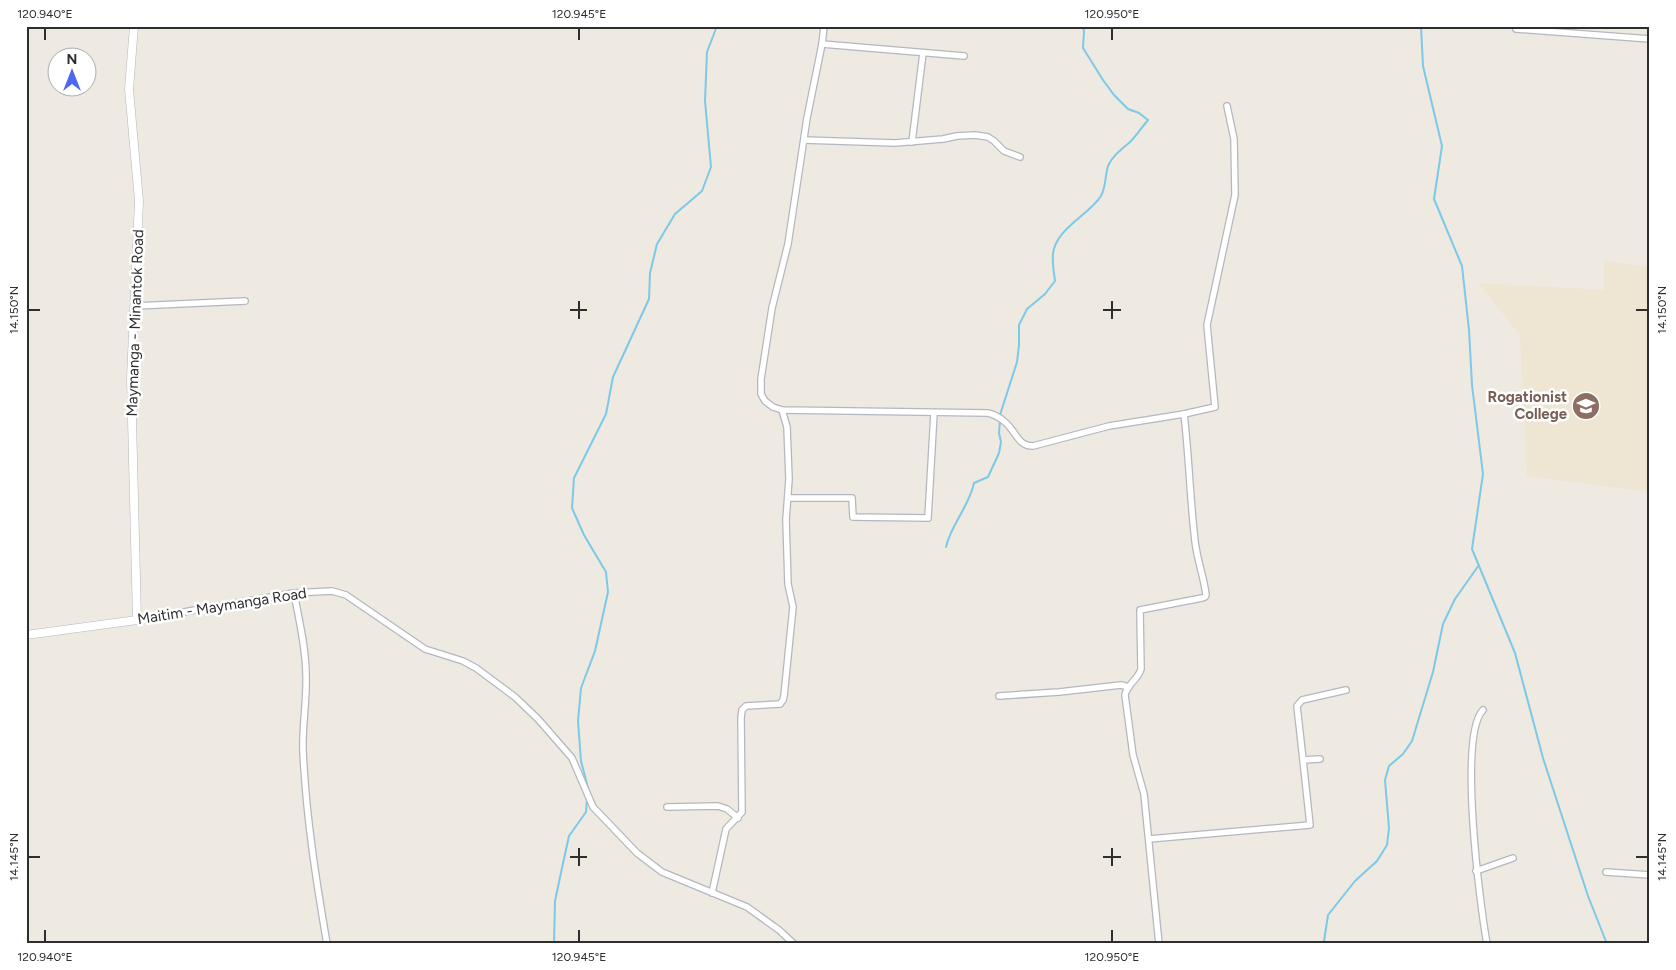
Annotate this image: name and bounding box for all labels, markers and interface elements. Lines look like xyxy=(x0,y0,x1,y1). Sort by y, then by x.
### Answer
text: 120.940°E xyxy=(17,7,73,21)
text: 120.945°E xyxy=(552,7,606,21)
text: 120.950°E xyxy=(1085,7,1139,21)
north arrow xyxy=(48,48,98,98)
text: N xyxy=(67,51,77,68)
street label: Maymanga - Minantok Road xyxy=(123,229,147,417)
text: 14.150°N xyxy=(7,286,21,334)
text: 14.150°N xyxy=(1655,286,1669,334)
place label: Rogationist College xyxy=(1487,388,1568,423)
school or university icon: Rogationist College xyxy=(1571,391,1601,421)
street label: Maitim - Maymanga Road xyxy=(136,584,308,628)
text: 14.145°N xyxy=(7,833,21,881)
text: 14.145°N xyxy=(1655,833,1669,881)
text: 120.940°E xyxy=(17,950,73,964)
text: 120.945°E xyxy=(552,950,606,964)
text: 120.950°E xyxy=(1085,950,1139,964)

